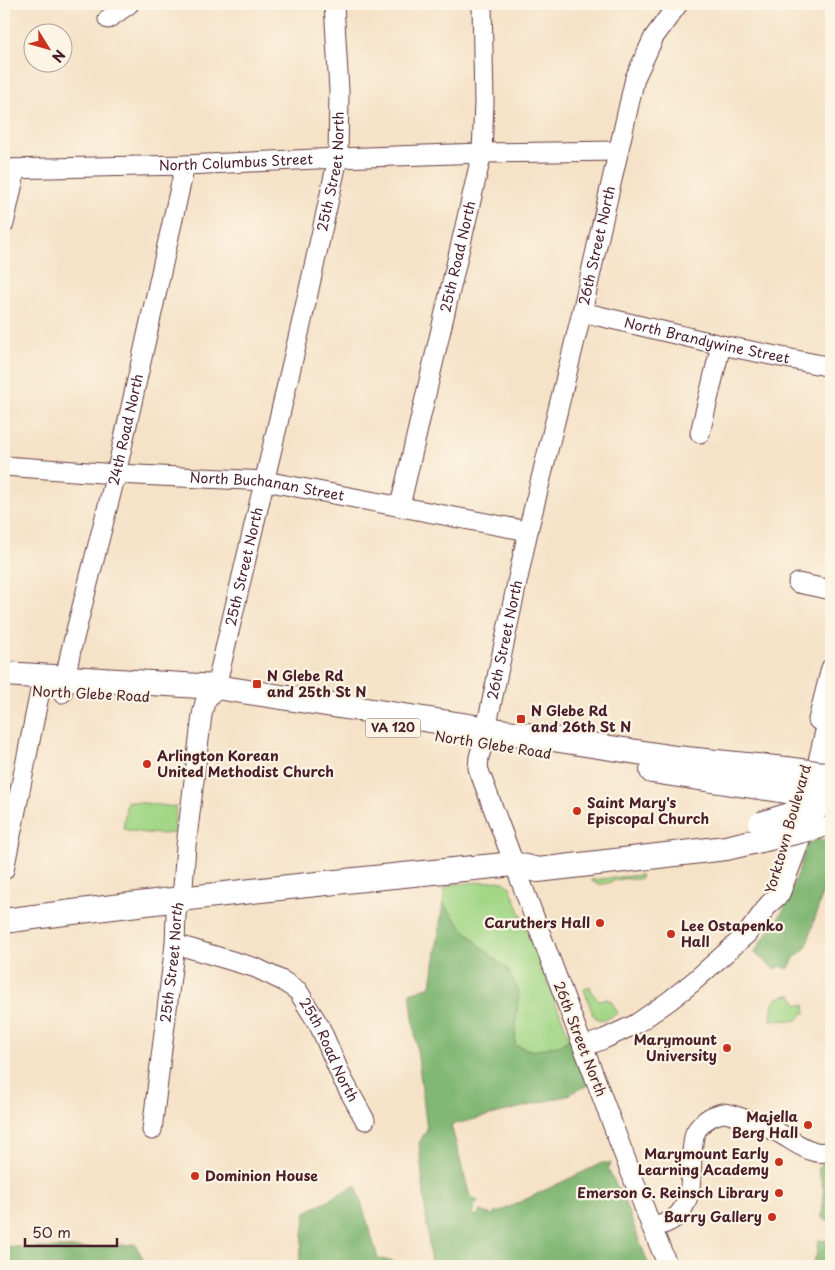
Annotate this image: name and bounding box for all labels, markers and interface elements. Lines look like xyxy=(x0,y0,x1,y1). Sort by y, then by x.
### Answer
north arrow xyxy=(22,22,72,72)
text: N xyxy=(47,45,71,67)
street label: 25th Street North xyxy=(311,111,349,233)
street label: North Columbus Street xyxy=(159,148,314,176)
street label: 26th Street North xyxy=(573,184,620,307)
street label: 25th Road North xyxy=(434,199,481,314)
street label: North Brandywine Street xyxy=(622,311,792,369)
street label: 24th Road North xyxy=(103,372,148,488)
street label: North Buchanan Street xyxy=(189,466,346,506)
street label: 25th Street North xyxy=(220,505,268,628)
street label: 26th Street North xyxy=(481,578,527,702)
place label: N Glebe Rd and 25th St N xyxy=(267,665,367,702)
marker: N Glebe Rd and 25th St N xyxy=(251,678,263,690)
street label: North Glebe Road xyxy=(32,680,151,707)
place label: N Glebe Rd and 26th St N xyxy=(531,700,631,737)
marker: N Glebe Rd and 26th St N xyxy=(515,713,527,725)
road number: VA 120 xyxy=(366,718,420,738)
street label: North Glebe Road xyxy=(433,725,553,764)
place label: Arlington Korean United Methodist Church xyxy=(157,745,334,782)
marker: Arlington Korean United Methodist Church xyxy=(141,758,153,770)
street label: Yorktown Boulevard xyxy=(759,761,816,896)
place label: Saint Mary's Episcopal Church xyxy=(587,792,709,829)
marker: Saint Mary's Episcopal Church xyxy=(571,805,583,817)
street label: 25th Street North xyxy=(154,899,189,1024)
place label: Caruthers Hall xyxy=(484,912,590,933)
place label: Lee Ostapenko Hall xyxy=(681,915,783,952)
marker: Caruthers Hall xyxy=(594,917,606,929)
marker: Lee Ostapenko Hall xyxy=(665,928,677,940)
street label: 26th Street North xyxy=(549,978,612,1099)
street label: 25th Road North xyxy=(294,993,364,1105)
place label: Marymount University xyxy=(634,1029,717,1066)
marker: Marymount University xyxy=(721,1042,733,1054)
place label: Majella Berg Hall xyxy=(732,1106,799,1143)
marker: Majella Berg Hall xyxy=(802,1119,814,1131)
place label: Marymount Early Learning Academy xyxy=(638,1143,769,1180)
marker: Marymount Early Learning Academy xyxy=(773,1156,785,1168)
place label: Dominion House xyxy=(205,1165,318,1186)
marker: Dominion House xyxy=(189,1170,201,1182)
place label: Emerson G. Reinsch Library xyxy=(577,1182,769,1203)
marker: Emerson G. Reinsch Library xyxy=(773,1187,785,1199)
place label: Barry Gallery xyxy=(664,1206,762,1227)
marker: Barry Gallery xyxy=(766,1211,778,1223)
scale bar xyxy=(25,1215,118,1247)
text: 50 m xyxy=(32,1220,71,1243)

